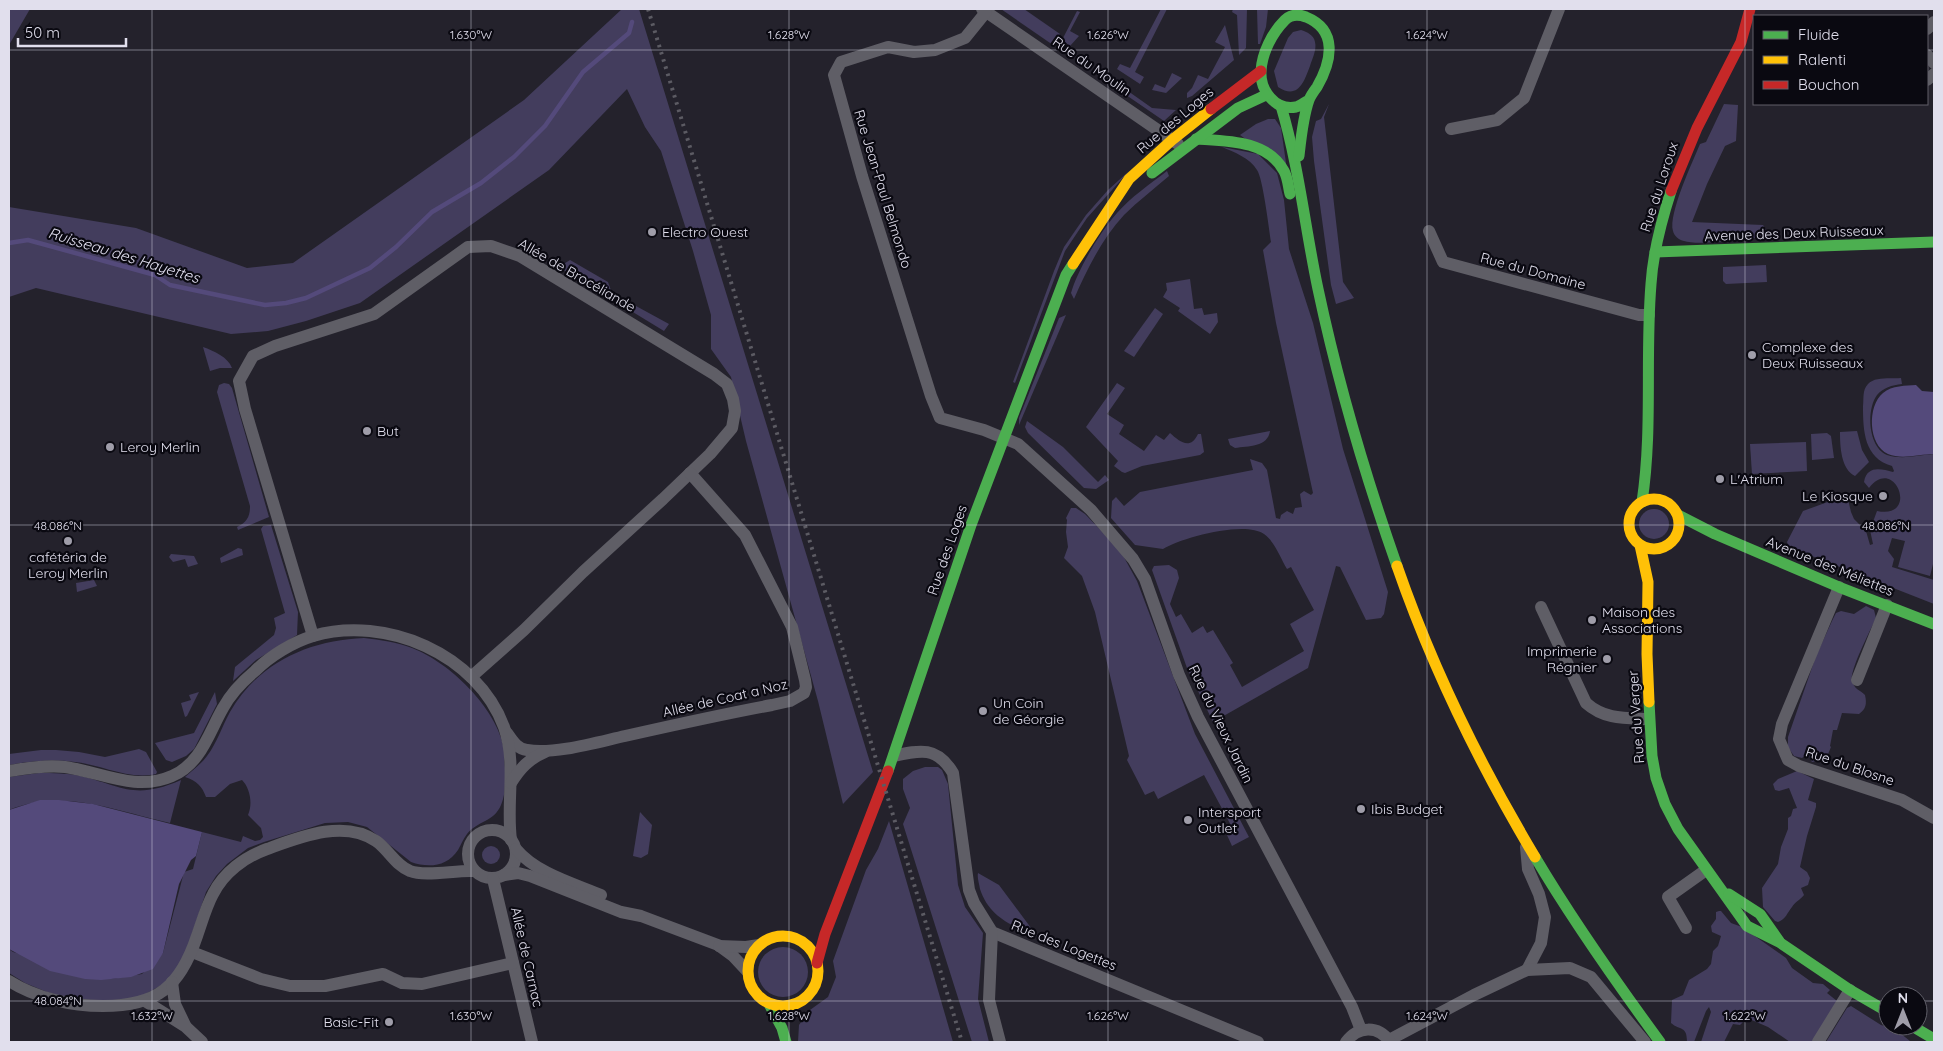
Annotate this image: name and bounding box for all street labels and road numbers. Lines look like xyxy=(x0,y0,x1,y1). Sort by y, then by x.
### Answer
street label: Rue du Moulin xyxy=(1049,32,1135,100)
street label: Rue des Loges xyxy=(1133,83,1217,157)
street label: Rue Jean-Paul Belmondo xyxy=(850,107,916,271)
street label: Rue du Loroux xyxy=(1636,139,1682,234)
street label: Avenue des Deux Ruisseaux xyxy=(1704,221,1884,245)
street label: Allée de Brocéliande xyxy=(515,234,639,316)
street label: Rue du Domaine xyxy=(1478,248,1588,294)
street label: Rue des Loges xyxy=(923,502,971,598)
street label: Avenue des Méliettes xyxy=(1764,532,1896,600)
street label: Rue du Vieux Jardin xyxy=(1185,662,1257,786)
street label: Rue du Verger xyxy=(1624,669,1648,764)
street label: Allée de Coat a Noz xyxy=(661,675,789,721)
street label: Rue du Blosne xyxy=(1803,742,1897,790)
street label: Allée de Carnac xyxy=(507,905,547,1009)
street label: Rue des Logettes xyxy=(1009,916,1119,974)

